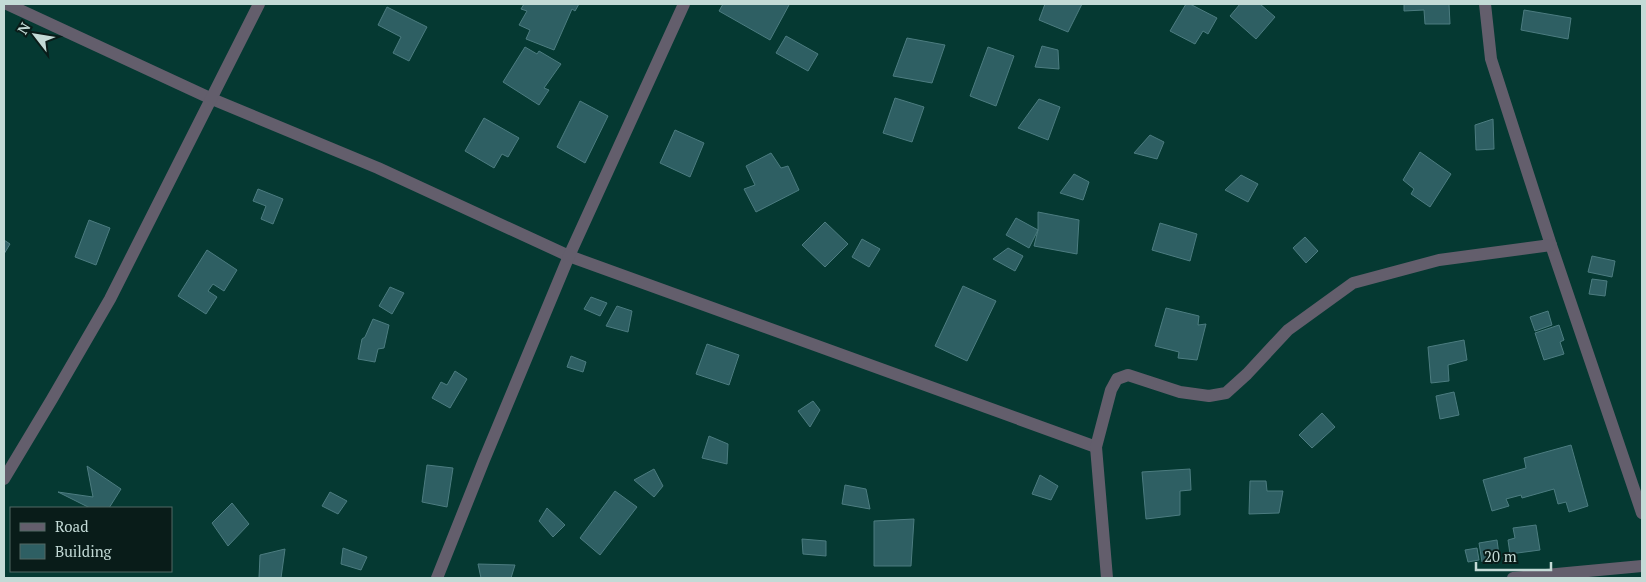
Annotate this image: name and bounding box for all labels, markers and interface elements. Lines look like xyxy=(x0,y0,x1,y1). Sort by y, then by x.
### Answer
north arrow xyxy=(10,10,60,60)
text: N xyxy=(13,18,35,37)
legend xyxy=(10,507,172,572)
text: Road xyxy=(55,516,88,536)
scale bar xyxy=(1476,540,1551,572)
text: Building xyxy=(55,541,113,561)
text: 20 m xyxy=(1484,546,1517,566)

